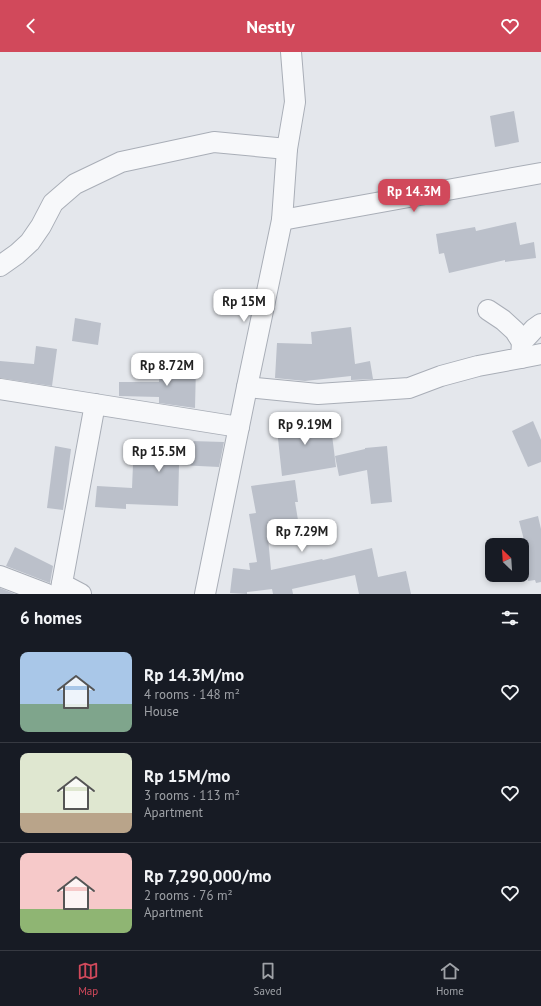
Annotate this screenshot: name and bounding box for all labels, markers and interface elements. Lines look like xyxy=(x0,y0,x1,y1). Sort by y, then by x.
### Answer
icon: back xyxy=(20,15,42,37)
text: Nestly xyxy=(246,15,295,38)
icon: heart xyxy=(499,15,521,37)
pin: Rp 14.3M xyxy=(373,179,455,213)
text: Rp 14.3M xyxy=(387,183,441,200)
pin: Rp 15M xyxy=(211,289,277,323)
text: Rp 15M xyxy=(222,293,266,310)
pin: Rp 8.72M xyxy=(126,353,208,387)
text: Rp 8.72M xyxy=(140,357,194,374)
pin: Rp 9.19M xyxy=(264,412,346,446)
text: Rp 9.19M xyxy=(278,416,332,433)
pin: Rp 15.5M xyxy=(118,439,200,473)
text: Rp 15.5M xyxy=(132,443,186,460)
pin: Rp 7.29M xyxy=(261,519,343,553)
text: Rp 7.29M xyxy=(276,523,328,540)
north arrow xyxy=(485,538,529,582)
map controls xyxy=(485,538,529,582)
text: 6 homes xyxy=(20,607,82,629)
icon: filters xyxy=(499,607,521,629)
text: Rp 14.3M/mo xyxy=(144,664,244,686)
icon: home xyxy=(52,668,100,716)
icon: heart xyxy=(499,681,521,703)
text: 4 rooms · 148 m² xyxy=(144,686,240,703)
text: House xyxy=(144,703,179,720)
text: Rp 15M/mo xyxy=(144,765,230,787)
icon: home xyxy=(52,769,100,817)
icon: heart xyxy=(499,782,521,804)
text: 3 rooms · 113 m² xyxy=(144,787,240,804)
text: Apartment xyxy=(144,804,203,821)
text: Rp 7,290,000/mo xyxy=(144,865,271,887)
icon: home xyxy=(52,869,100,917)
icon: heart xyxy=(499,882,521,904)
text: 2 rooms · 76 m² xyxy=(144,887,233,904)
text: Apartment xyxy=(144,904,203,921)
tab: Map xyxy=(77,960,99,998)
tab: Saved xyxy=(254,960,282,998)
tab: Home xyxy=(436,960,464,998)

